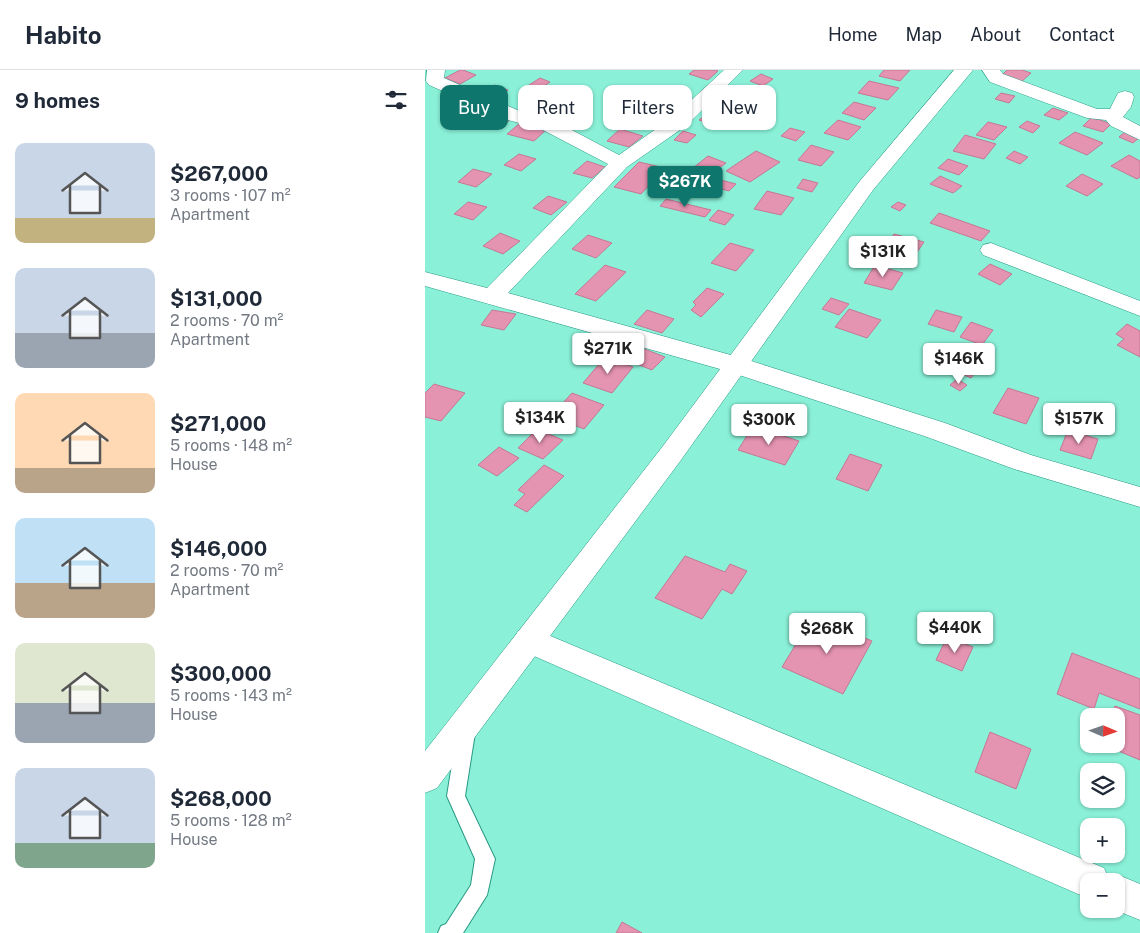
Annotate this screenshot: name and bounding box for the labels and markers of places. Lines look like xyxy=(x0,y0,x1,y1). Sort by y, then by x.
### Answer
pin: $267K xyxy=(650,166,720,208)
pin: $131K xyxy=(848,236,918,278)
pin: $271K xyxy=(573,332,643,375)
pin: $146K xyxy=(924,342,994,385)
pin: $134K xyxy=(505,402,575,444)
pin: $157K xyxy=(1044,402,1114,445)
pin: $300K xyxy=(734,404,804,446)
pin: $268K xyxy=(792,612,862,655)
pin: $440K xyxy=(920,612,990,654)

